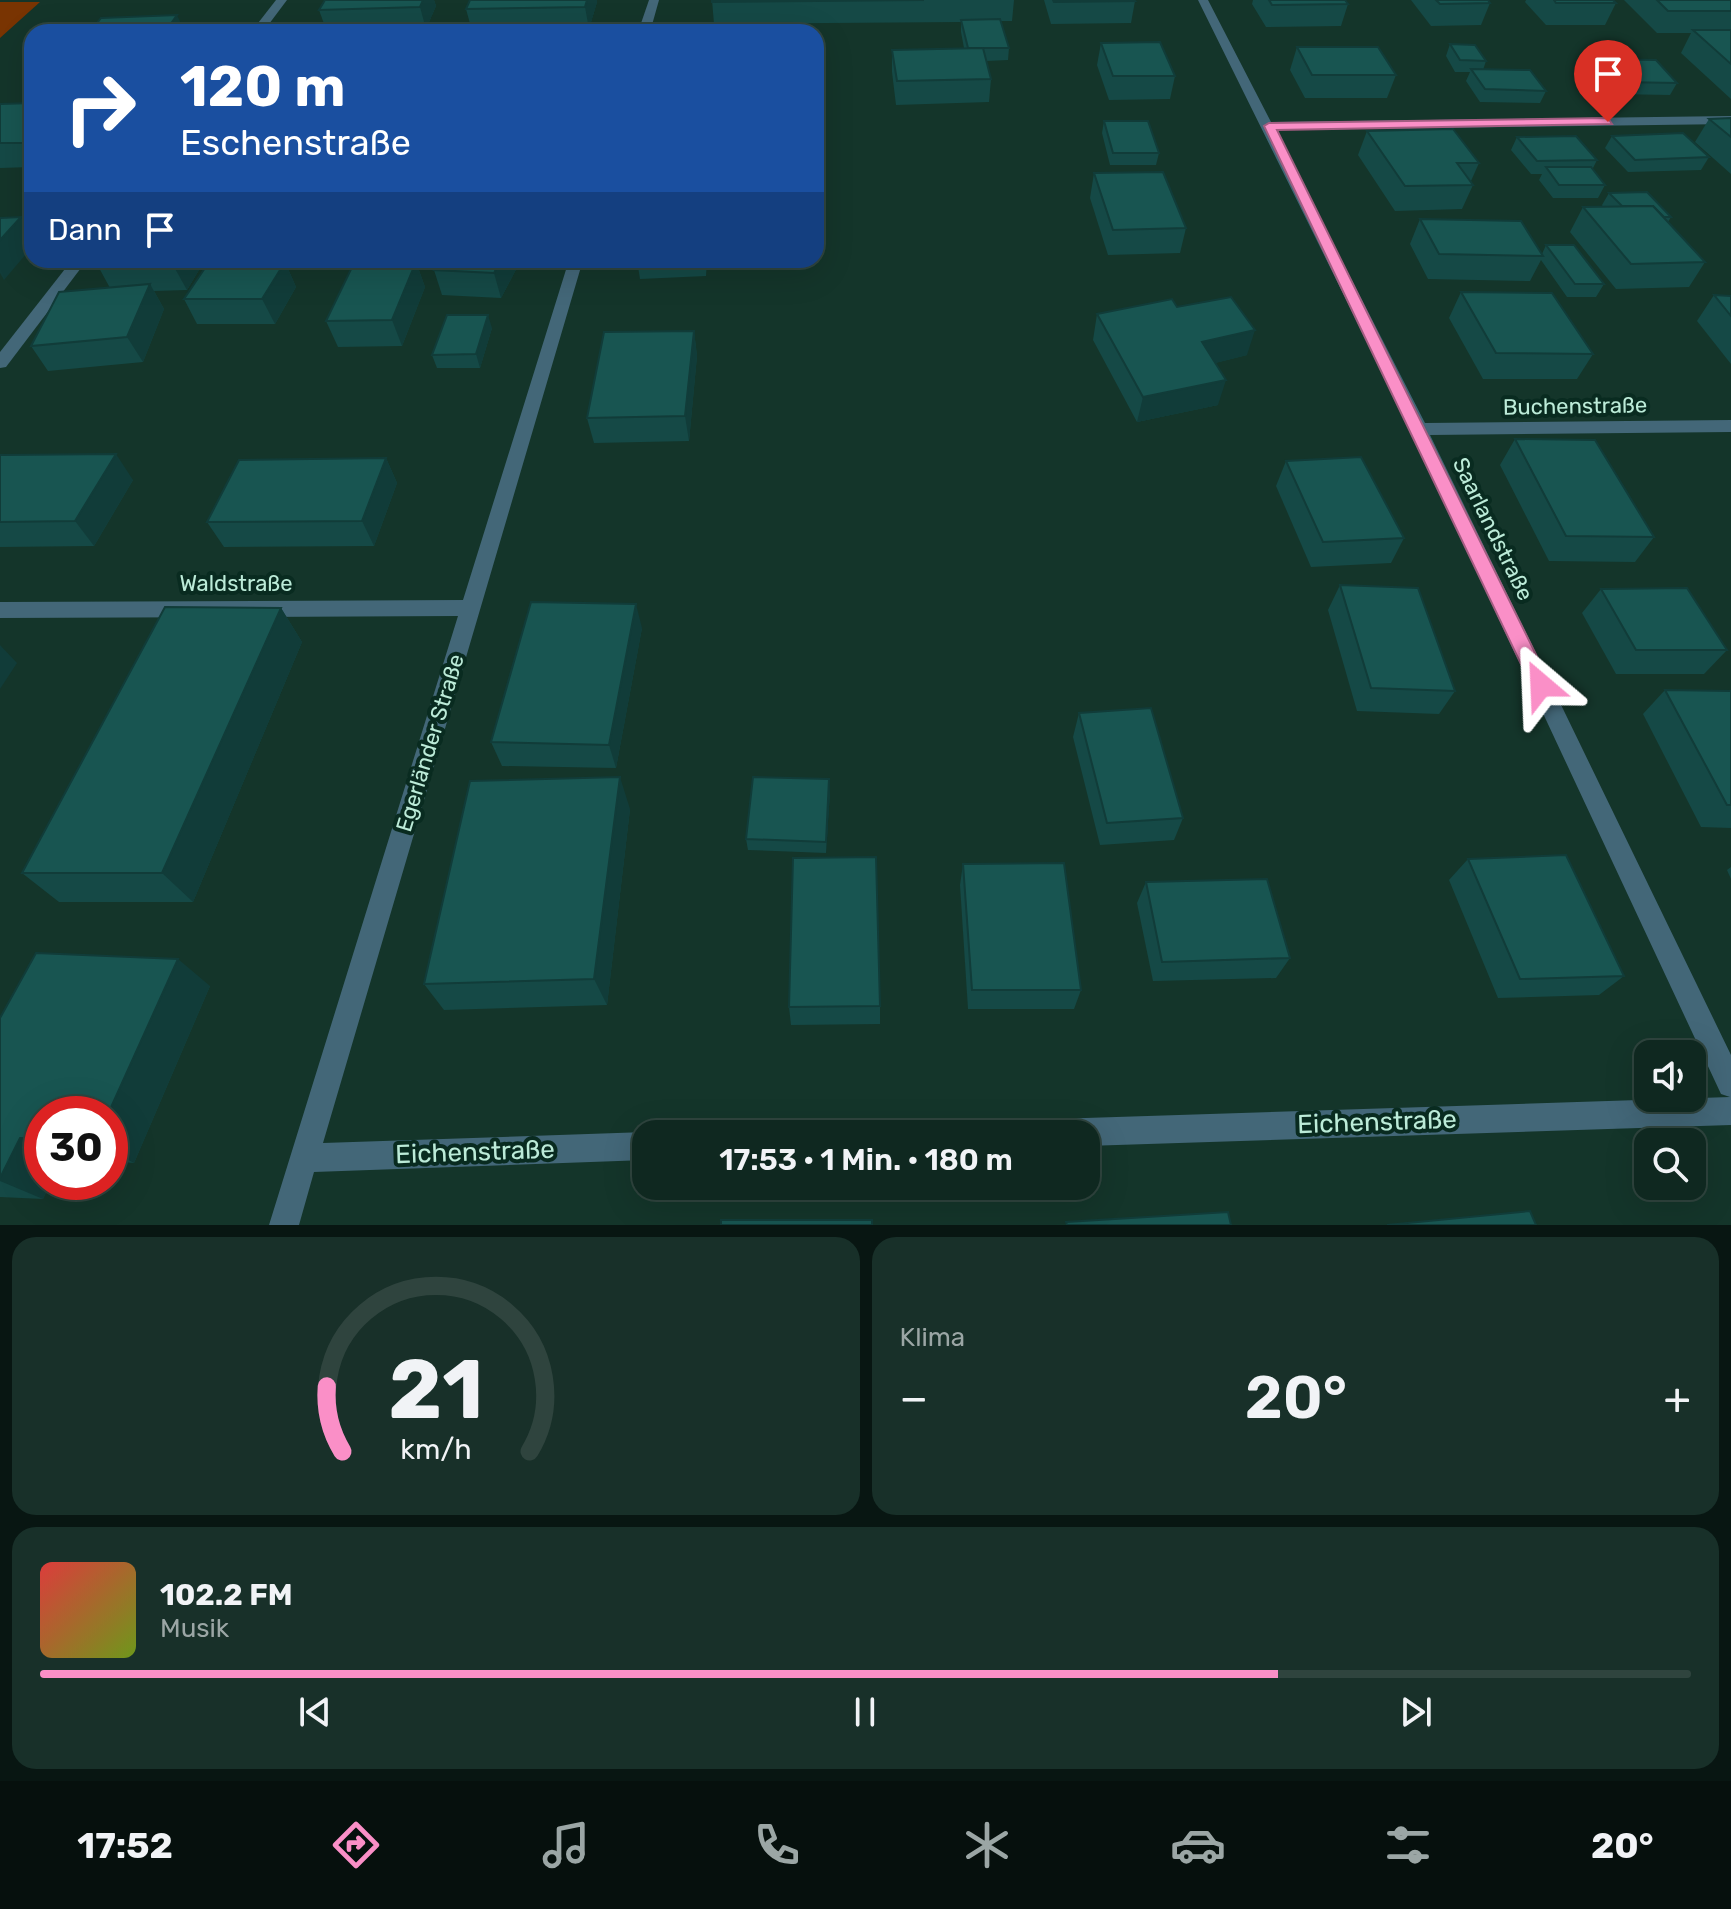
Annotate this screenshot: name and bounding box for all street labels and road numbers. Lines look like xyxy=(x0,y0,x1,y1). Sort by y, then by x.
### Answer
street label: Buchenstraße xyxy=(1503,391,1647,421)
street label: Saarlandstraße xyxy=(1447,453,1539,605)
street label: Waldstraße xyxy=(179,570,293,597)
street label: Egerländer Straße xyxy=(390,651,470,835)
street label: Eichenstraße xyxy=(1297,1104,1457,1140)
street label: Eichenstraße xyxy=(395,1134,555,1170)

